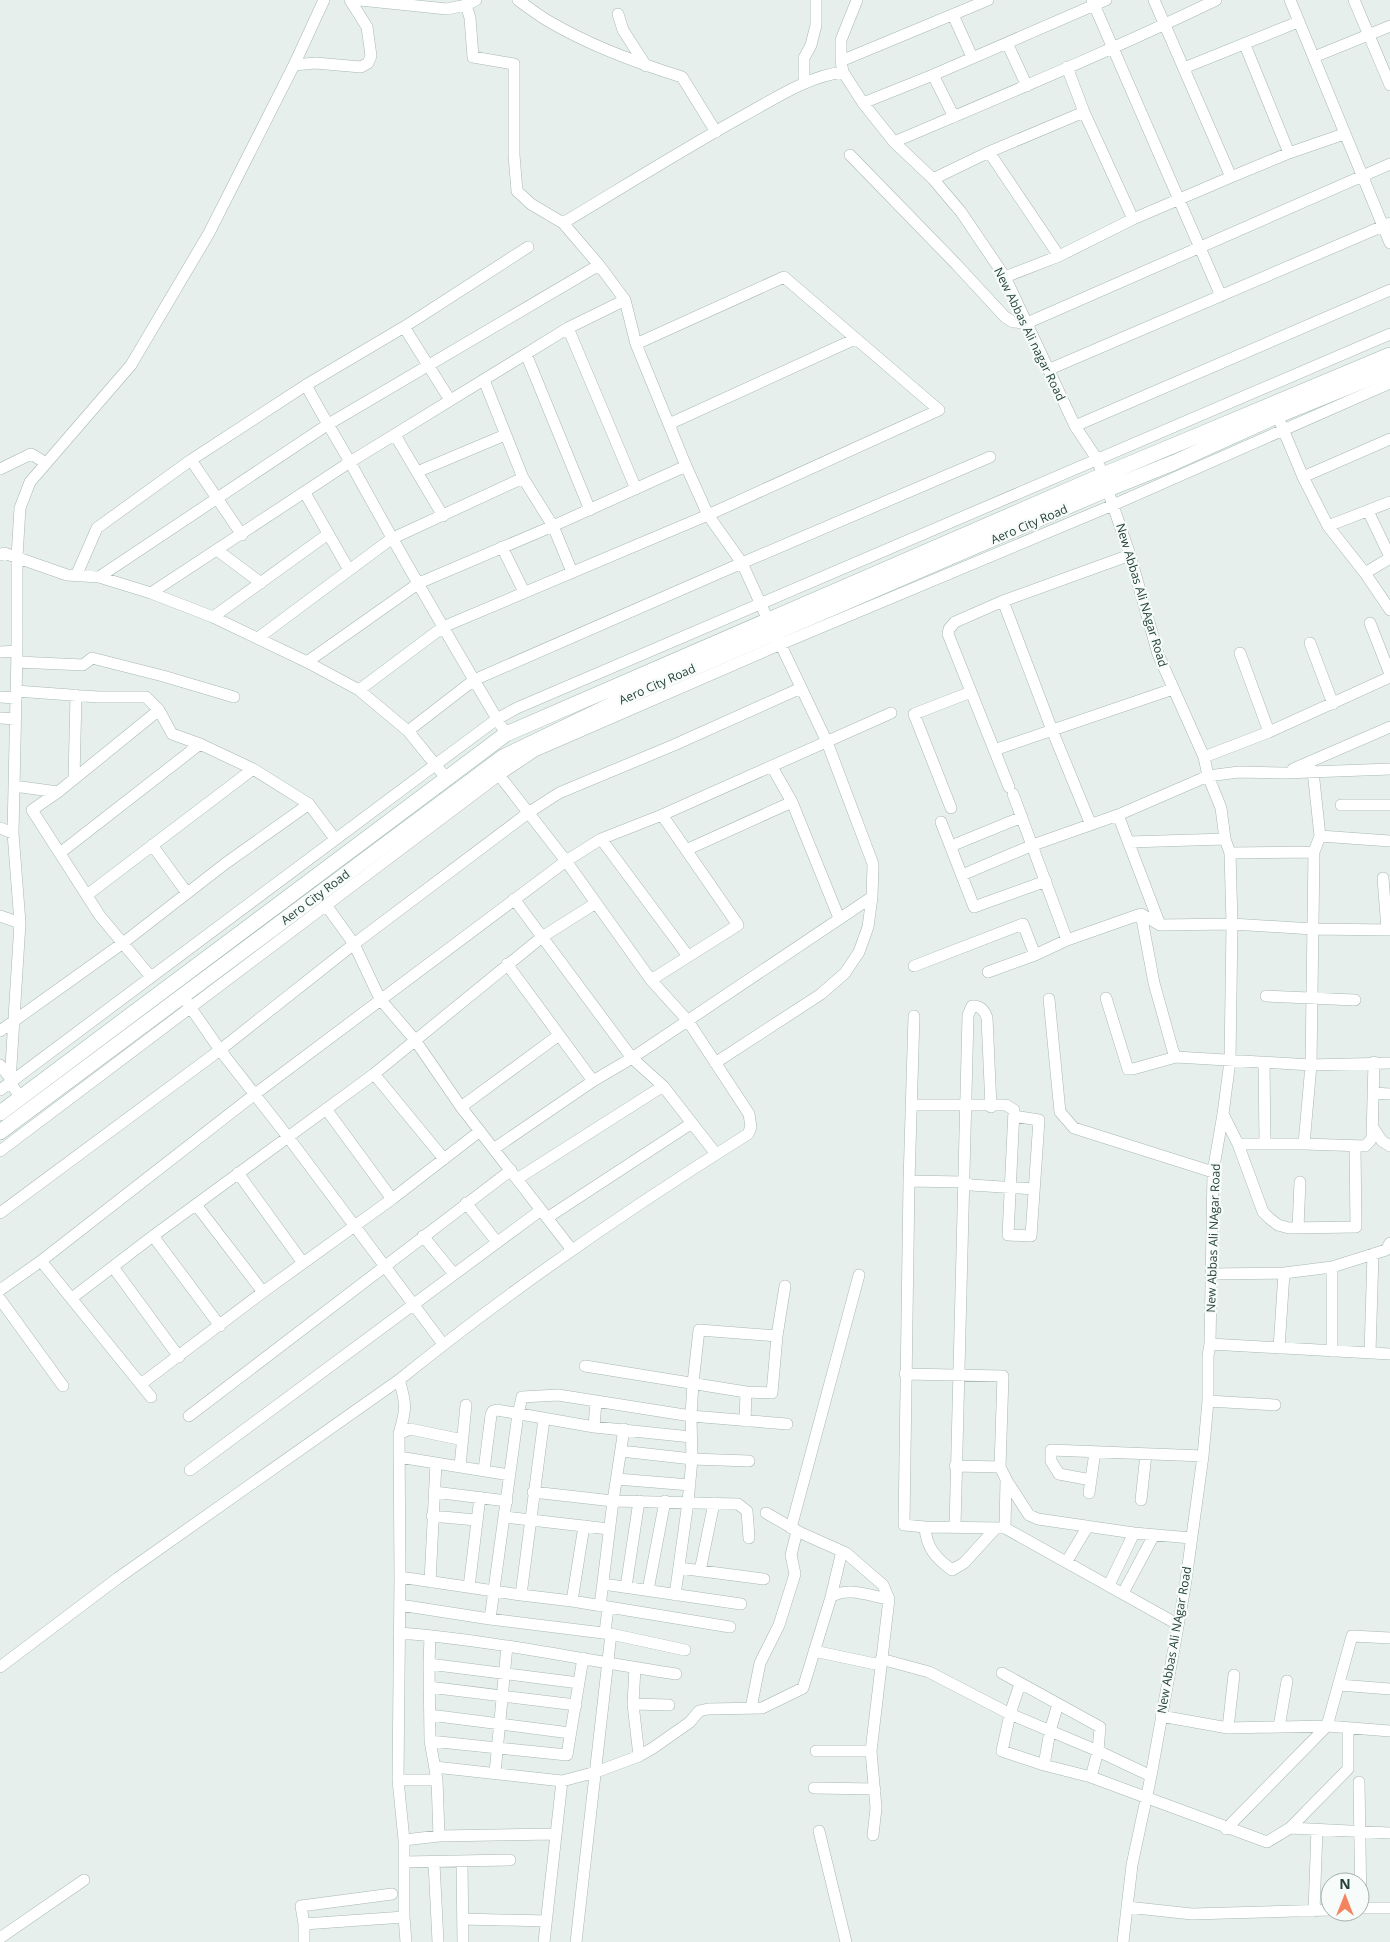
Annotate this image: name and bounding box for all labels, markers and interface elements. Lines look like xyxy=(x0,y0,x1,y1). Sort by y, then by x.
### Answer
street label: New Abbas Ali nagar Road xyxy=(990,264,1070,404)
street label: Aero City Road xyxy=(988,500,1070,548)
street label: New Abbas Ali NAgar Road xyxy=(1112,521,1172,669)
street label: Aero City Road xyxy=(616,660,698,708)
street label: Aero City Road xyxy=(277,865,353,929)
street label: New Abbas Ali NAgar Road xyxy=(1202,1163,1224,1313)
street label: New Abbas Ali NAgar Road xyxy=(1153,1565,1195,1715)
north arrow xyxy=(1320,1872,1370,1922)
text: N xyxy=(1339,1874,1351,1893)

